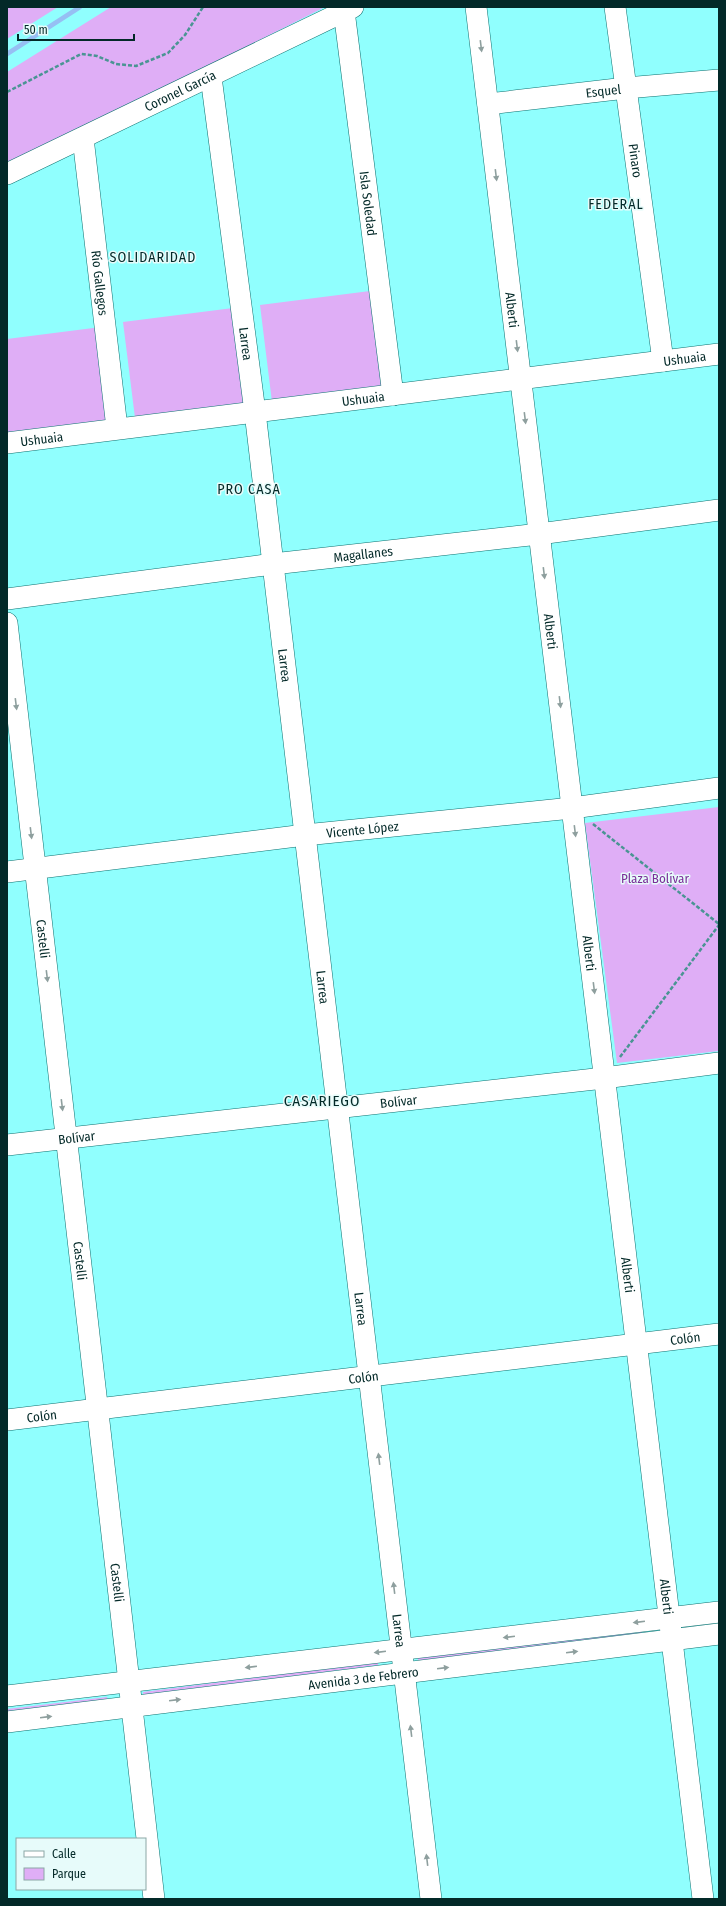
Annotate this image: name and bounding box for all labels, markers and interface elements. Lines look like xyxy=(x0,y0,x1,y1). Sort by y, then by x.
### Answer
scale bar xyxy=(18,16,134,42)
text: 50 m xyxy=(24,23,48,37)
one-way arrow xyxy=(478,40,484,52)
street label: Coronel García xyxy=(142,67,218,115)
street label: Esquel xyxy=(585,82,622,101)
street label: Pinaro xyxy=(626,143,645,179)
one-way arrow xyxy=(493,169,500,181)
street label: Isla Soledad xyxy=(356,170,380,237)
district label: FEDERAL xyxy=(588,196,644,213)
district label: SOLIDARIDAD xyxy=(110,249,196,266)
street label: Río Gallegos xyxy=(88,250,111,317)
street label: Alberti xyxy=(502,291,521,329)
street label: Larrea xyxy=(236,326,255,361)
one-way arrow xyxy=(514,340,520,352)
street label: Ushuaia xyxy=(663,349,707,369)
street label: Ushuaia xyxy=(341,389,385,409)
one-way arrow xyxy=(522,412,529,424)
street label: Ushuaia xyxy=(20,429,64,449)
district label: PRO CASA xyxy=(217,481,281,498)
street label: Magallanes xyxy=(333,543,394,565)
one-way arrow xyxy=(541,567,547,579)
street label: Alberti xyxy=(541,613,560,650)
street label: Larrea xyxy=(275,648,294,683)
one-way arrow xyxy=(556,696,563,708)
one-way arrow xyxy=(13,698,19,710)
street label: Vicente López xyxy=(325,819,399,841)
one-way arrow xyxy=(572,825,578,837)
one-way arrow xyxy=(28,827,34,839)
park label: Plaza Bolívar xyxy=(621,871,689,886)
street label: Castelli xyxy=(33,919,53,959)
street label: Alberti xyxy=(579,935,599,972)
one-way arrow xyxy=(44,970,51,982)
street label: Larrea xyxy=(313,970,332,1005)
one-way arrow xyxy=(591,982,597,994)
district label: CASARIEGO xyxy=(284,1092,360,1110)
street label: Bolívar xyxy=(379,1092,418,1111)
one-way arrow xyxy=(59,1099,65,1111)
street label: Bolívar xyxy=(57,1128,96,1147)
street label: Castelli xyxy=(70,1241,90,1281)
street label: Alberti xyxy=(618,1256,637,1294)
street label: Larrea xyxy=(351,1291,370,1326)
street label: Colón xyxy=(669,1329,701,1348)
street label: Colón xyxy=(348,1368,379,1387)
street label: Colón xyxy=(26,1407,58,1426)
one-way arrow xyxy=(376,1453,382,1465)
street label: Castelli xyxy=(107,1562,127,1603)
street label: Alberti xyxy=(657,1578,676,1615)
one-way arrow xyxy=(391,1582,398,1594)
street label: Larrea xyxy=(389,1613,408,1648)
one-way arrow xyxy=(633,1619,645,1625)
one-way arrow xyxy=(503,1634,516,1640)
one-way arrow xyxy=(374,1649,386,1655)
one-way arrow xyxy=(566,1649,578,1655)
one-way arrow xyxy=(245,1664,257,1671)
street label: Avenida 3 de Febrero xyxy=(307,1664,420,1693)
one-way arrow xyxy=(437,1664,449,1671)
one-way arrow xyxy=(169,1697,181,1703)
one-way arrow xyxy=(40,1714,52,1720)
one-way arrow xyxy=(408,1725,414,1737)
legend xyxy=(16,1838,146,1890)
text: Calle xyxy=(52,1847,76,1861)
one-way arrow xyxy=(423,1854,430,1866)
text: Parque xyxy=(52,1867,86,1881)

